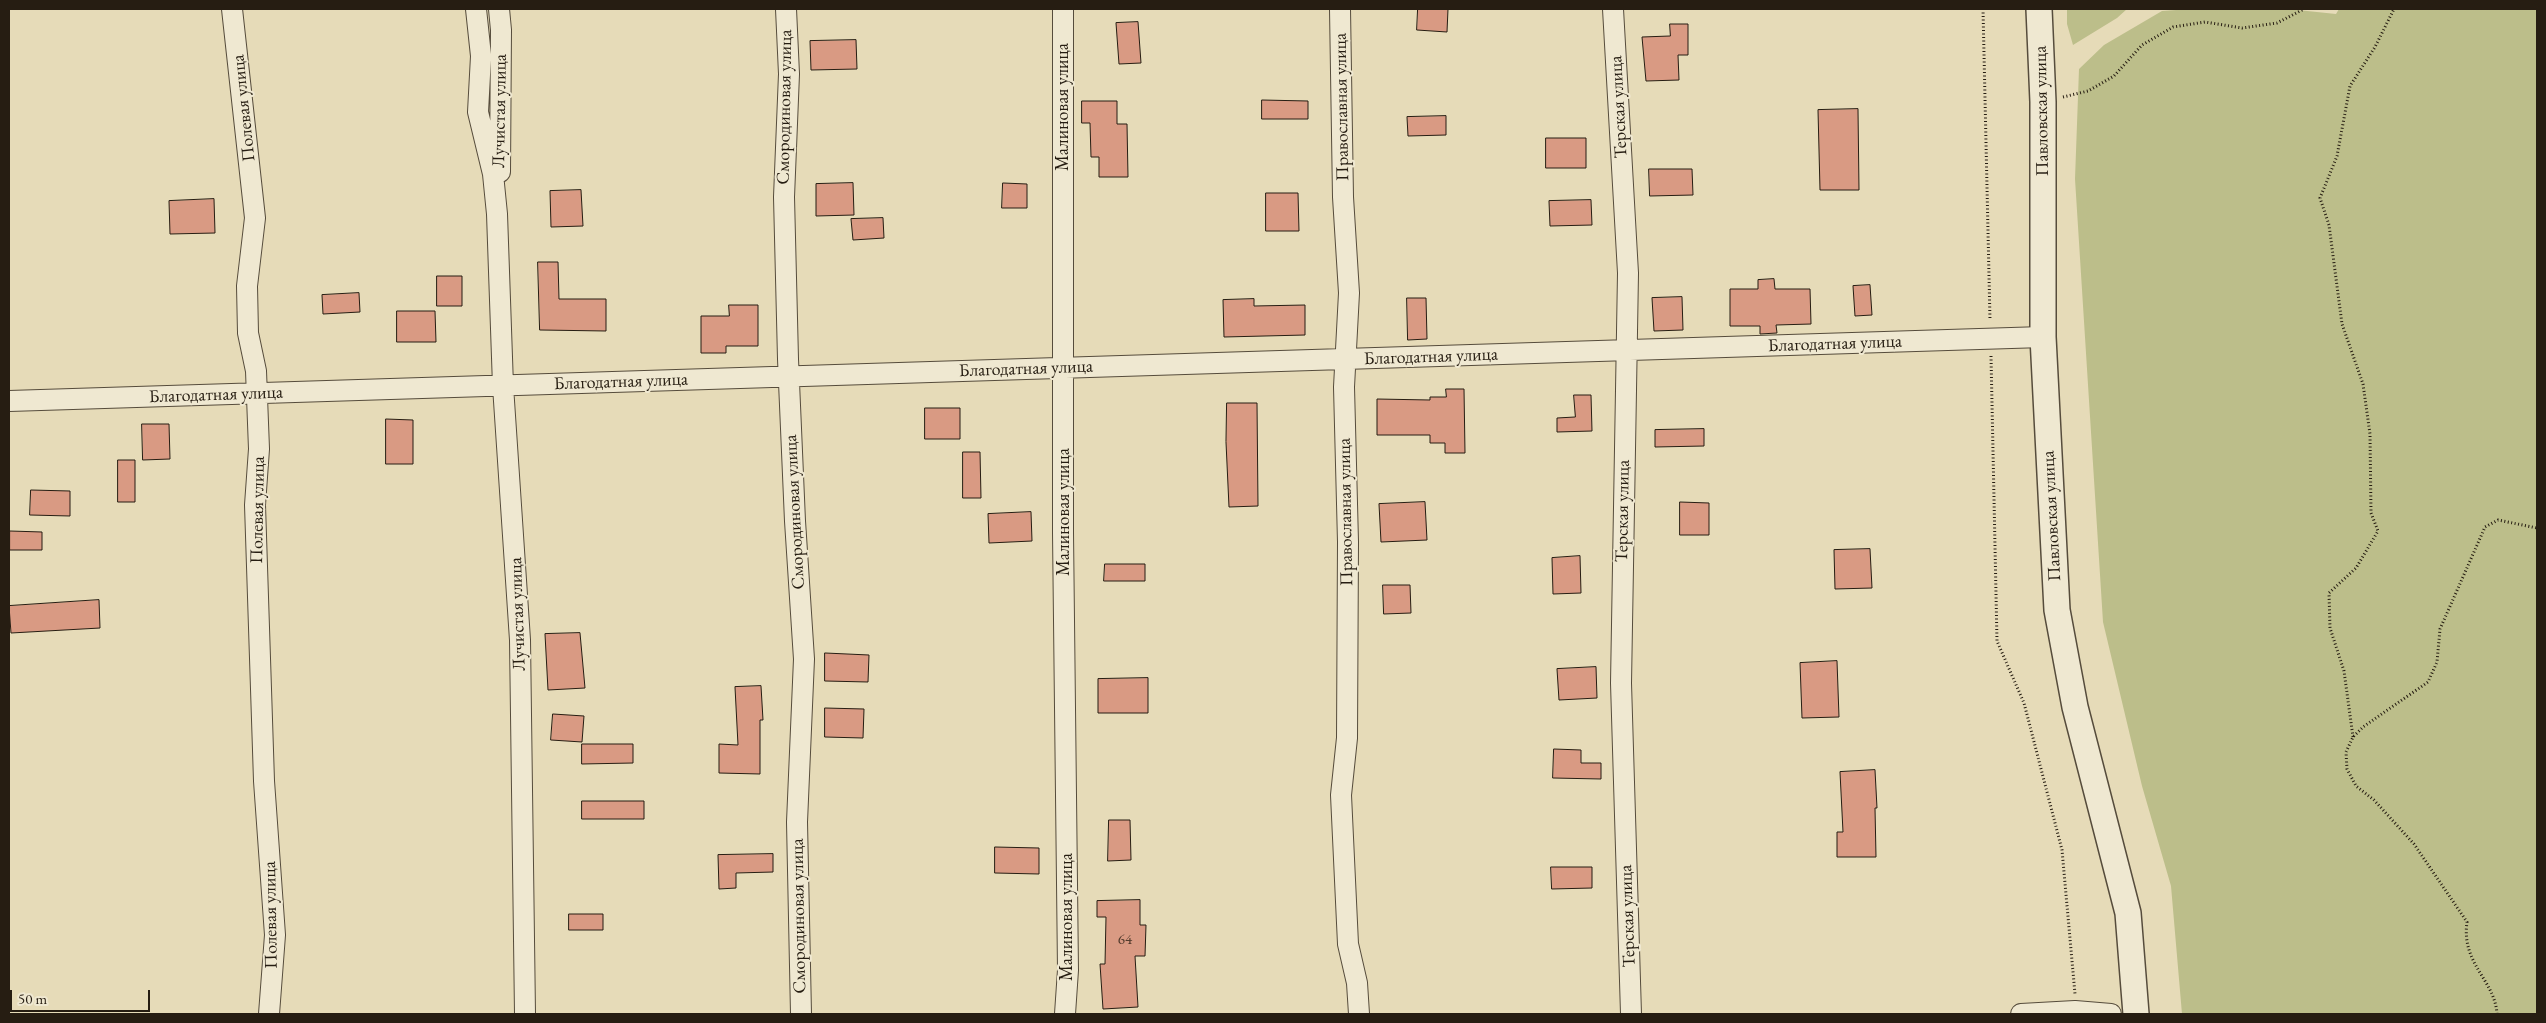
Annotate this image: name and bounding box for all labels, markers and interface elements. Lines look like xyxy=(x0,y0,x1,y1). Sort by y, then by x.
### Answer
street label: Смородиновая улица xyxy=(773,29,797,185)
street label: Православная улица xyxy=(1330,33,1354,181)
street label: Малиновая улица xyxy=(1052,43,1074,171)
street label: Павловская улица xyxy=(2030,45,2054,177)
street label: Полевая улица xyxy=(228,53,260,163)
street label: Лучистая улица xyxy=(488,54,512,168)
street label: Терская улица xyxy=(1606,55,1632,159)
street label: Благодатная улица xyxy=(1768,331,1902,357)
street label: Благодатная улица xyxy=(1364,344,1498,370)
street label: Благодатная улица xyxy=(959,356,1093,382)
street label: Благодатная улица xyxy=(554,369,688,395)
street label: Благодатная улица xyxy=(149,382,283,408)
street label: Смородиновая улица xyxy=(780,434,810,590)
street label: Православная улица xyxy=(1334,438,1358,586)
street label: Малиновая улица xyxy=(1053,448,1075,576)
street label: Павловская улица xyxy=(2038,450,2066,582)
street label: Полевая улица xyxy=(246,456,270,564)
street label: Терская улица xyxy=(1611,459,1635,563)
street label: Лучистая улица xyxy=(505,557,531,671)
street label: Смородиновая улица xyxy=(787,838,811,994)
street label: Малиновая улица xyxy=(1056,853,1078,981)
street label: Полевая улица xyxy=(259,861,283,969)
street label: Терская улица xyxy=(1615,864,1641,968)
house number: 64 xyxy=(1118,931,1132,949)
scale bar xyxy=(12,980,152,1012)
text: 50 m xyxy=(18,989,47,1008)

